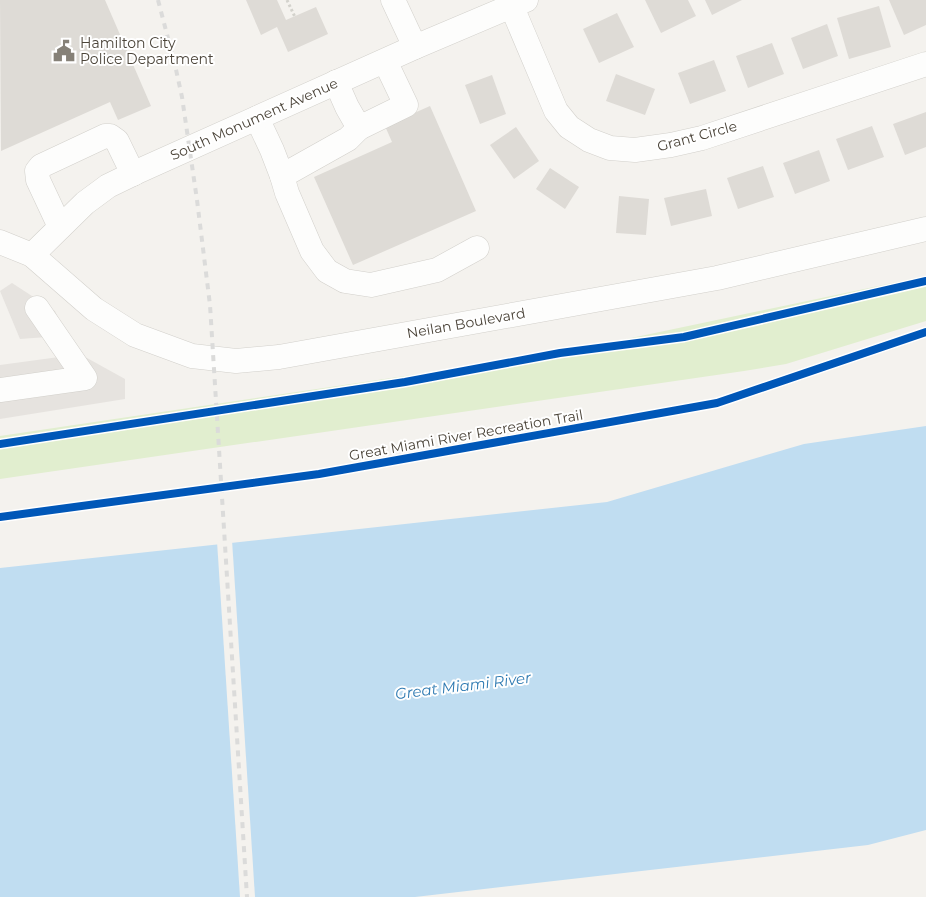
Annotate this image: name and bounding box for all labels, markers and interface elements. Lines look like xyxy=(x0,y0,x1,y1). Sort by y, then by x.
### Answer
place label: Hamilton City Police Department xyxy=(80,34,214,68)
public building icon: Hamilton City Police Department xyxy=(51,38,77,64)
street label: South Monument Avenue xyxy=(167,74,341,164)
street label: Grant Circle xyxy=(655,117,739,155)
street label: Neilan Boulevard xyxy=(405,304,527,342)
street label: Great Miami River Recreation Trail xyxy=(348,406,584,464)
water label: Great Miami River xyxy=(394,668,533,703)

